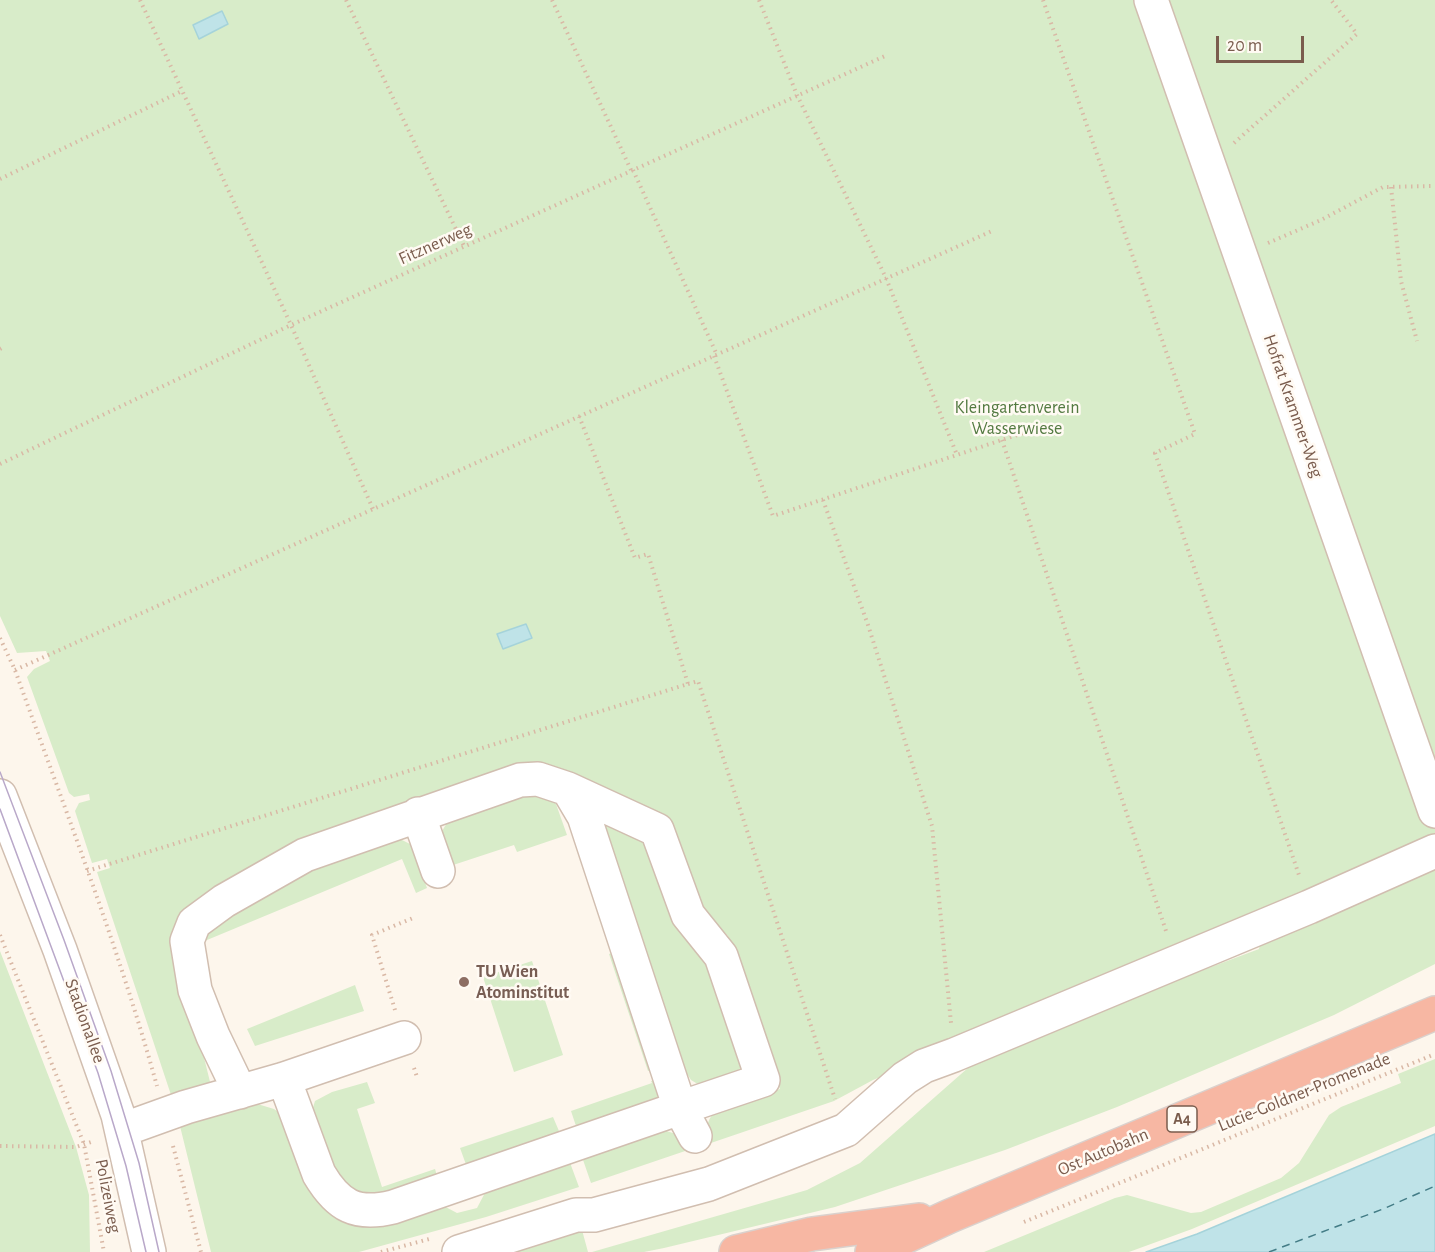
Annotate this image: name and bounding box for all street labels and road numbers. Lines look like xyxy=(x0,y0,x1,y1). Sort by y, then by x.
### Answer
street label: Fitznerweg xyxy=(395,218,475,270)
street label: Hofrat Krammer-Weg xyxy=(1258,331,1328,481)
street label: Stadionallee xyxy=(60,976,110,1066)
street label: Lucie-Goldner-Promenade xyxy=(1215,1048,1393,1136)
road number: A4 xyxy=(1167,1106,1197,1132)
street label: Ost Autobahn xyxy=(1054,1123,1152,1181)
street label: Polizeiweg xyxy=(90,1157,126,1235)

